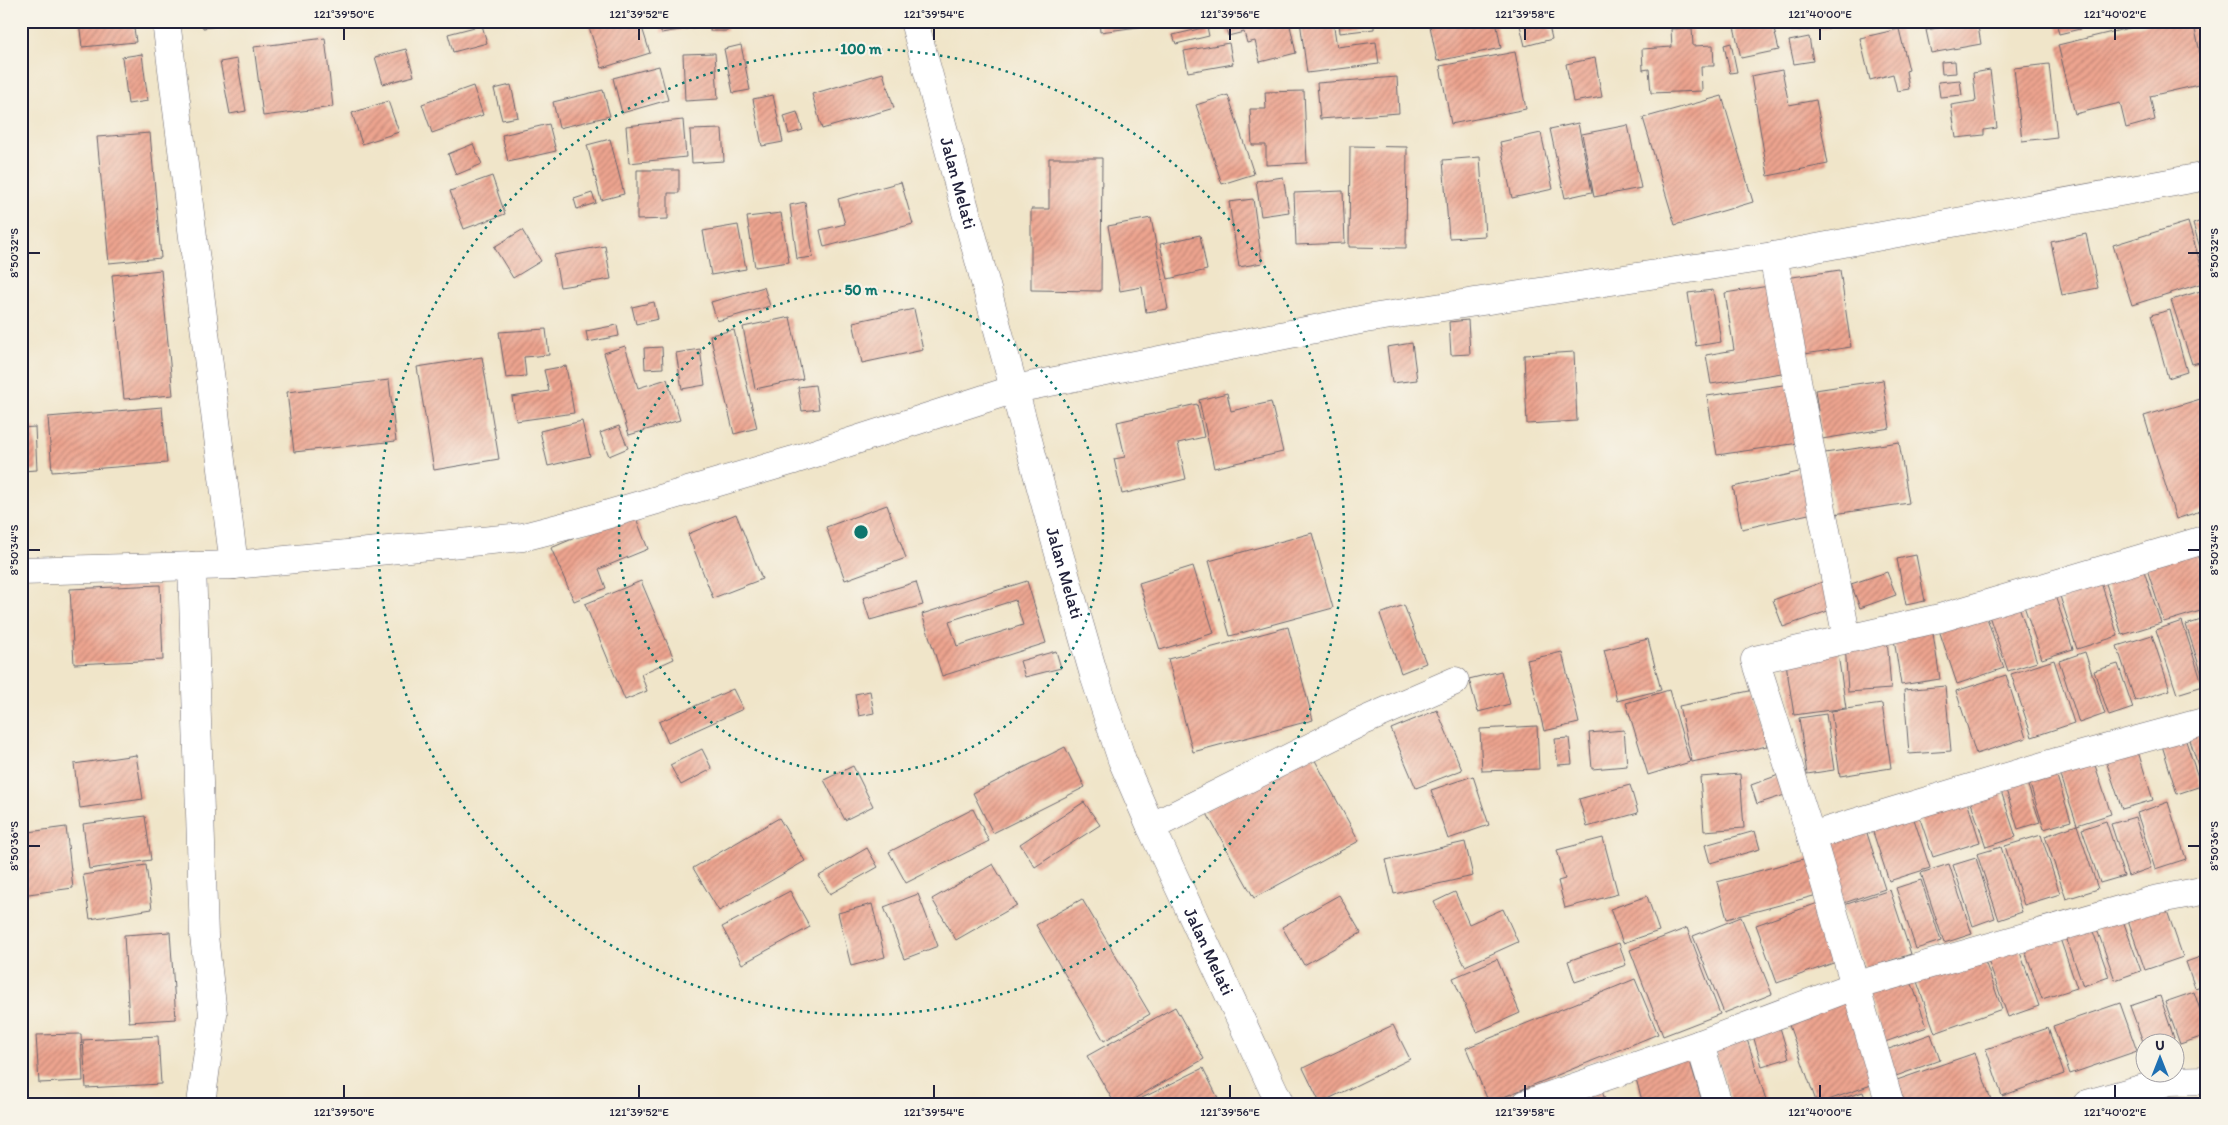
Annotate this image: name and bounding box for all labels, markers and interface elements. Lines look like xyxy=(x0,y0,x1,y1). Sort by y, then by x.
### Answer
text: 121°39'50"E xyxy=(314,7,375,21)
text: 121°39'52"E xyxy=(609,7,669,21)
text: 121°39'54"E xyxy=(904,7,965,21)
text: 121°39'56"E xyxy=(1200,7,1260,21)
text: 121°39'58"E xyxy=(1495,7,1555,21)
text: 121°40'00"E xyxy=(1788,7,1852,21)
text: 121°40'02"E xyxy=(2084,7,2147,21)
text: 100 m xyxy=(840,40,882,58)
street label: Jalan Melati xyxy=(935,135,981,232)
text: 8°50'32"S xyxy=(7,228,21,278)
text: 8°50'32"S xyxy=(2207,228,2221,278)
text: 50 m xyxy=(844,281,878,299)
centre of rings xyxy=(852,523,870,541)
text: 8°50'34"S xyxy=(7,524,21,575)
street label: Jalan Melati xyxy=(1041,524,1088,621)
text: 8°50'34"S xyxy=(2207,524,2221,575)
text: 8°50'36"S xyxy=(7,821,21,871)
text: 8°50'36"S xyxy=(2207,821,2221,871)
street label: Jalan Melati xyxy=(1179,904,1239,999)
north arrow xyxy=(2136,1032,2186,1082)
text: U xyxy=(2155,1037,2165,1054)
text: 121°39'50"E xyxy=(314,1105,375,1119)
text: 121°39'52"E xyxy=(609,1105,669,1119)
text: 121°39'54"E xyxy=(904,1105,965,1119)
text: 121°39'56"E xyxy=(1200,1105,1260,1119)
text: 121°39'58"E xyxy=(1495,1105,1555,1119)
text: 121°40'00"E xyxy=(1788,1105,1852,1119)
text: 121°40'02"E xyxy=(2084,1105,2147,1119)

